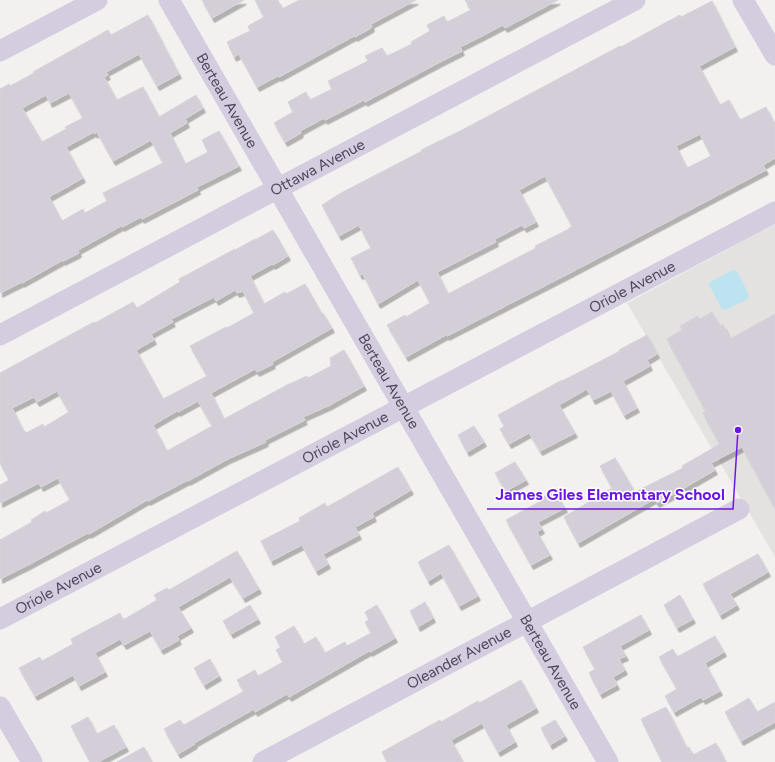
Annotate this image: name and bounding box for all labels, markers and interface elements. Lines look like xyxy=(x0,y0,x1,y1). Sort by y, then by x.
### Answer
street label: Berteau Avenue xyxy=(192,50,261,151)
street label: Ottawa Avenue xyxy=(267,135,368,200)
street label: Oriole Avenue xyxy=(586,257,678,317)
street label: Berteau Avenue xyxy=(354,330,423,432)
street label: Oriole Avenue xyxy=(299,408,391,468)
callout: James Giles Elementary School xyxy=(487,481,733,509)
text: James Giles Elementary School xyxy=(495,485,725,504)
street label: Oriole Avenue xyxy=(12,558,105,618)
street label: Berteau Avenue xyxy=(516,611,585,713)
street label: Oleander Avenue xyxy=(404,623,514,693)

